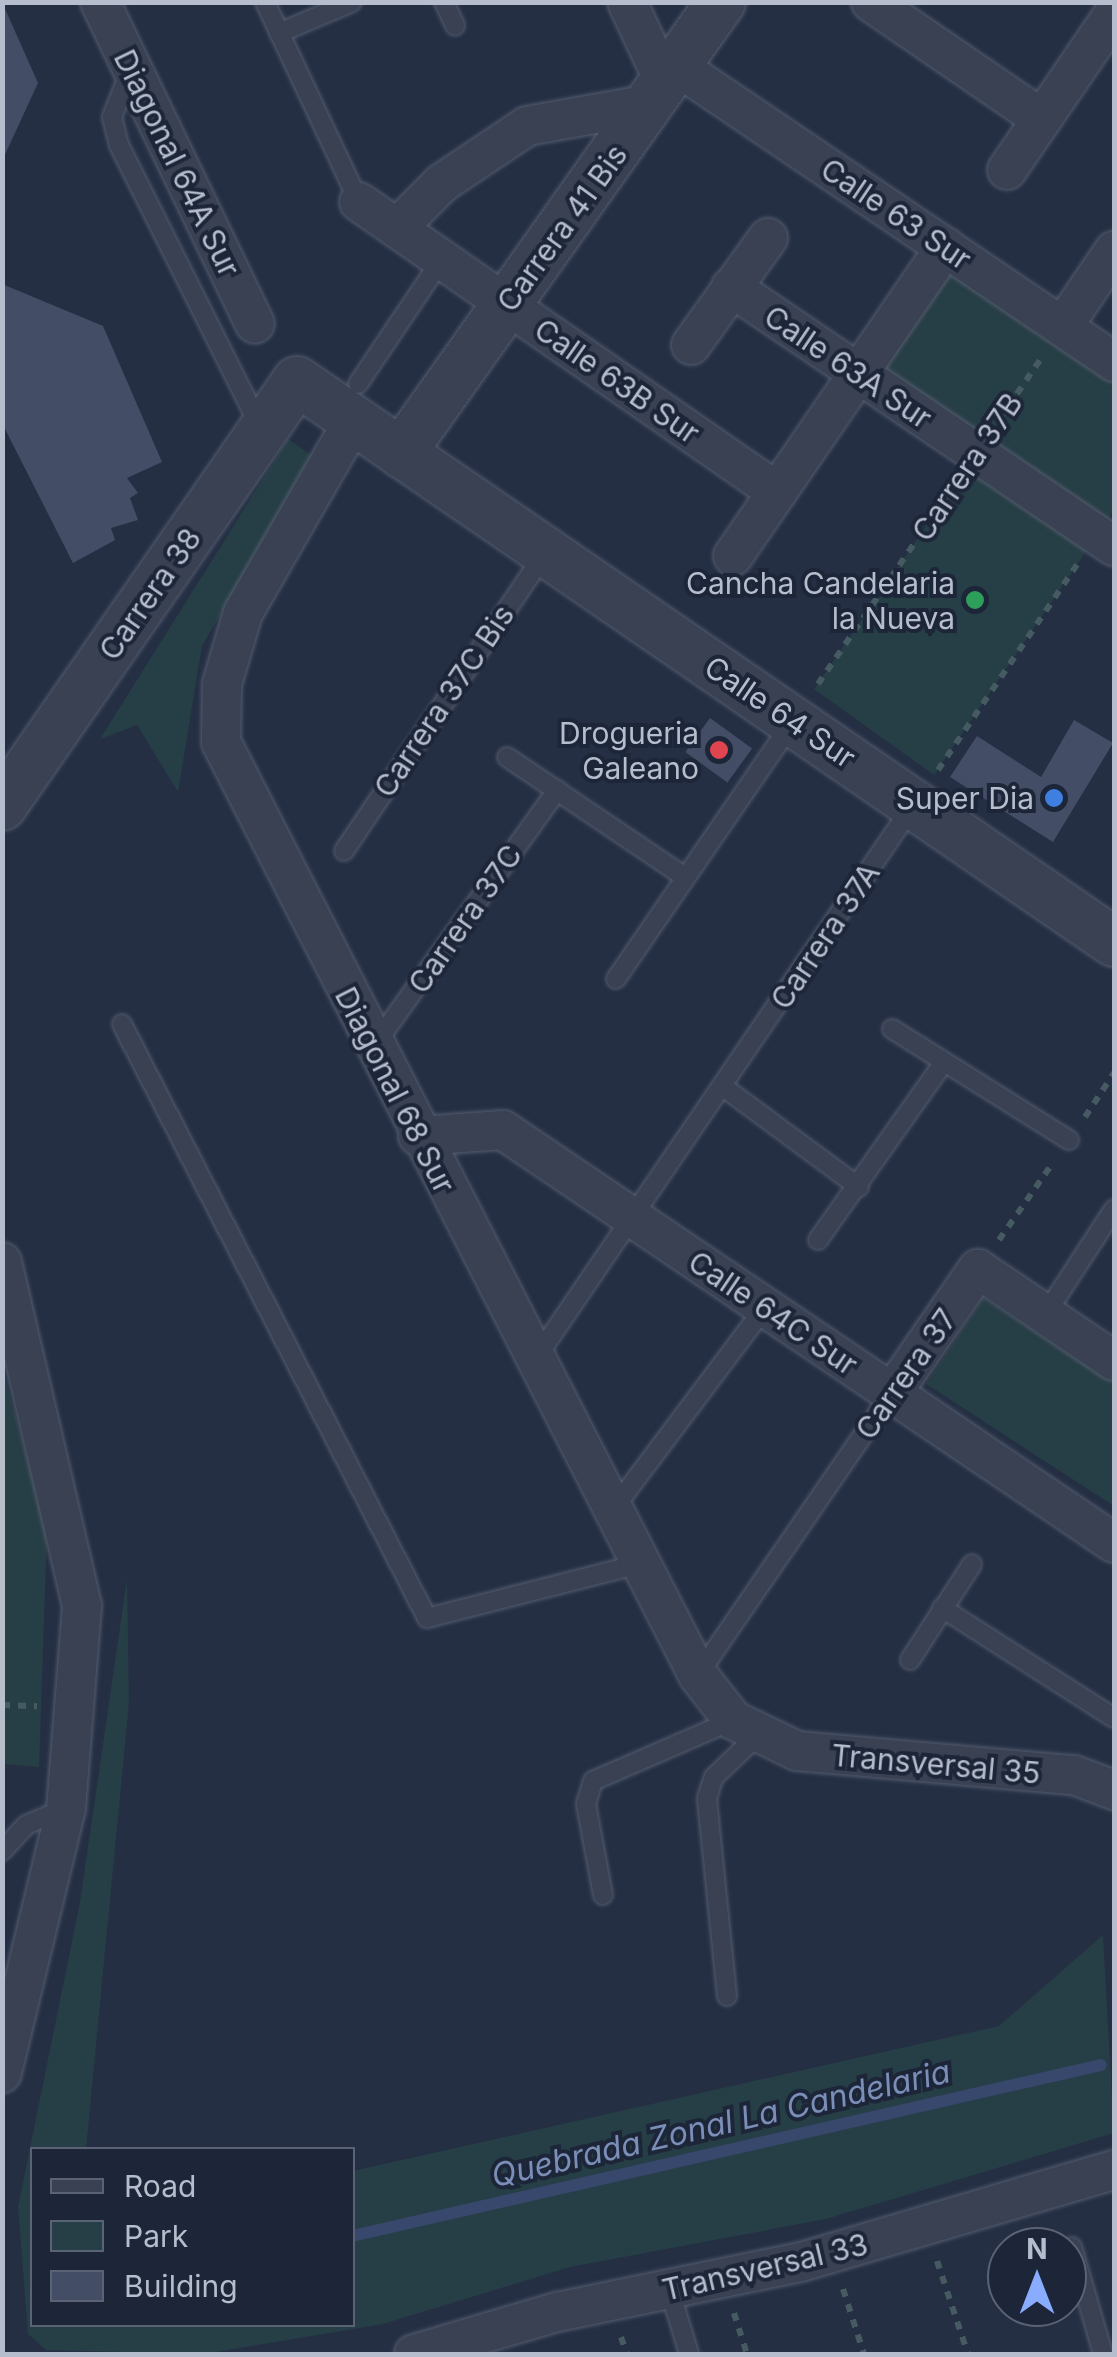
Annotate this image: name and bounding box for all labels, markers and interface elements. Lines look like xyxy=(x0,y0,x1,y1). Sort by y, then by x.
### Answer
street label: Diagonal 64A Sur xyxy=(107,44,247,282)
street label: Carrera 41 Bis xyxy=(489,138,635,318)
street label: Calle 63 Sur xyxy=(814,151,978,277)
street label: Calle 63A Sur xyxy=(758,298,938,436)
street label: Calle 63B Sur xyxy=(528,311,706,451)
street label: Carrera 37B xyxy=(904,386,1030,548)
street label: Carrera 38 xyxy=(92,521,208,667)
place label: Cancha Candelaria la Nueva xyxy=(686,565,955,636)
marker: Cancha Candelaria la Nueva xyxy=(964,589,986,611)
street label: Carrera 37C Bis xyxy=(366,598,522,804)
street label: Calle 64 Sur xyxy=(698,648,862,776)
place label: Drogueria Galeano xyxy=(559,715,699,786)
marker: Drogueria Galeano xyxy=(708,739,730,761)
place label: Super Dia xyxy=(896,780,1034,816)
marker: Super Dia xyxy=(1043,787,1065,809)
street label: Carrera 37C xyxy=(401,838,529,1000)
street label: Carrera 37A xyxy=(763,856,887,1016)
street label: Diagonal 68 Sur xyxy=(328,981,462,1199)
street label: Calle 64C Sur xyxy=(682,1243,864,1383)
street label: Carrera 37 xyxy=(848,1302,964,1446)
street label: Transversal 35 xyxy=(830,1737,1042,1791)
water label: Quebrada Zonal La Candelaria xyxy=(488,2052,954,2196)
legend xyxy=(30,2147,355,2327)
text: Road xyxy=(124,2168,196,2204)
text: Park xyxy=(124,2218,188,2254)
street label: Transversal 33 xyxy=(659,2226,871,2308)
north arrow xyxy=(987,2227,1087,2327)
text: N xyxy=(1026,2232,1048,2266)
text: Building xyxy=(124,2268,238,2304)

